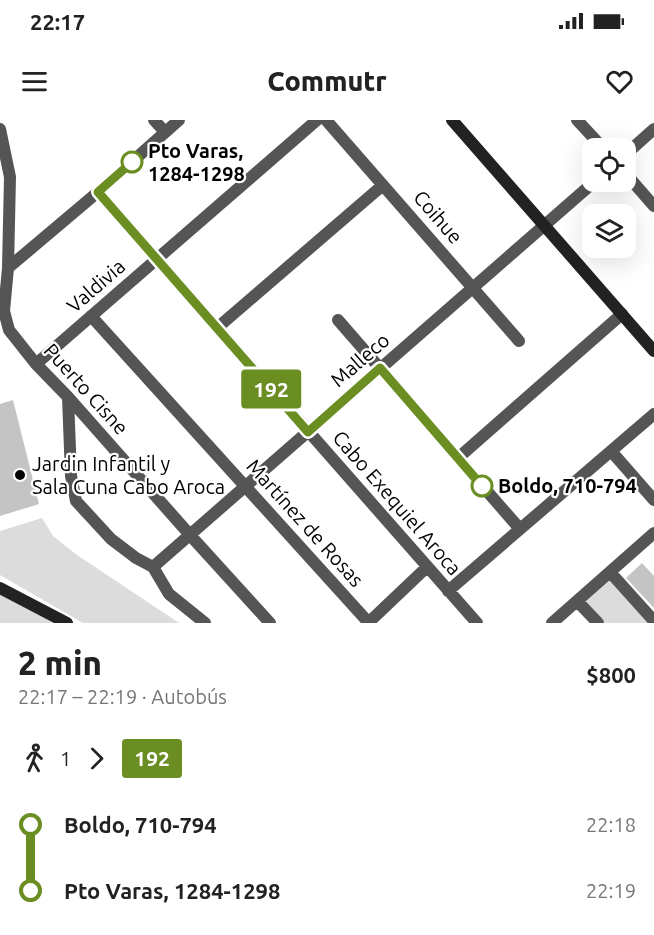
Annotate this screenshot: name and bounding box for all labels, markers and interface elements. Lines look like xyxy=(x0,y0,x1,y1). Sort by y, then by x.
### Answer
text: 22:17 xyxy=(30,9,85,34)
icon: menu xyxy=(18,65,51,98)
icon: heart xyxy=(603,65,636,98)
text: Commutr xyxy=(267,66,387,96)
map controls xyxy=(582,138,636,258)
button: locate xyxy=(582,138,636,192)
place label: Pto Varas, 1284-1298 xyxy=(148,139,245,185)
marker: Pto Varas, 1284-1298 xyxy=(121,151,143,173)
street label: Coihue xyxy=(409,185,468,248)
button: layers xyxy=(582,204,636,258)
street label: Valdivia xyxy=(62,254,129,317)
street label: Malleco xyxy=(326,328,394,391)
street label: Puerto Cisne xyxy=(40,338,133,439)
line badge: 192 xyxy=(236,370,306,408)
text: 192 xyxy=(253,377,289,401)
street label: Cabo Exequiel Aroca xyxy=(329,426,466,579)
place label: Jardin Infantil y Sala Cuna Cabo Aroca xyxy=(32,452,225,498)
street label: Martínez de Rosas xyxy=(242,454,369,591)
marker: Jardin Infantil y Sala Cuna Cabo Aroca xyxy=(13,468,27,482)
place label: Boldo, 710-794 xyxy=(498,474,637,497)
marker: Boldo, 710-794 xyxy=(471,475,493,497)
text: 2 min xyxy=(18,644,102,681)
text: $800 xyxy=(586,662,636,687)
text: 22:17 – 22:19 · Autobús xyxy=(18,685,227,708)
icon: walk xyxy=(18,742,51,775)
icon: forward xyxy=(80,742,113,775)
text: 192 xyxy=(134,746,170,770)
text: 1 xyxy=(60,747,71,770)
text: Boldo, 710-794 xyxy=(64,812,217,837)
text: 22:18 xyxy=(586,813,636,836)
text: Pto Varas, 1284-1298 xyxy=(64,878,280,903)
text: 22:19 xyxy=(586,879,636,902)

